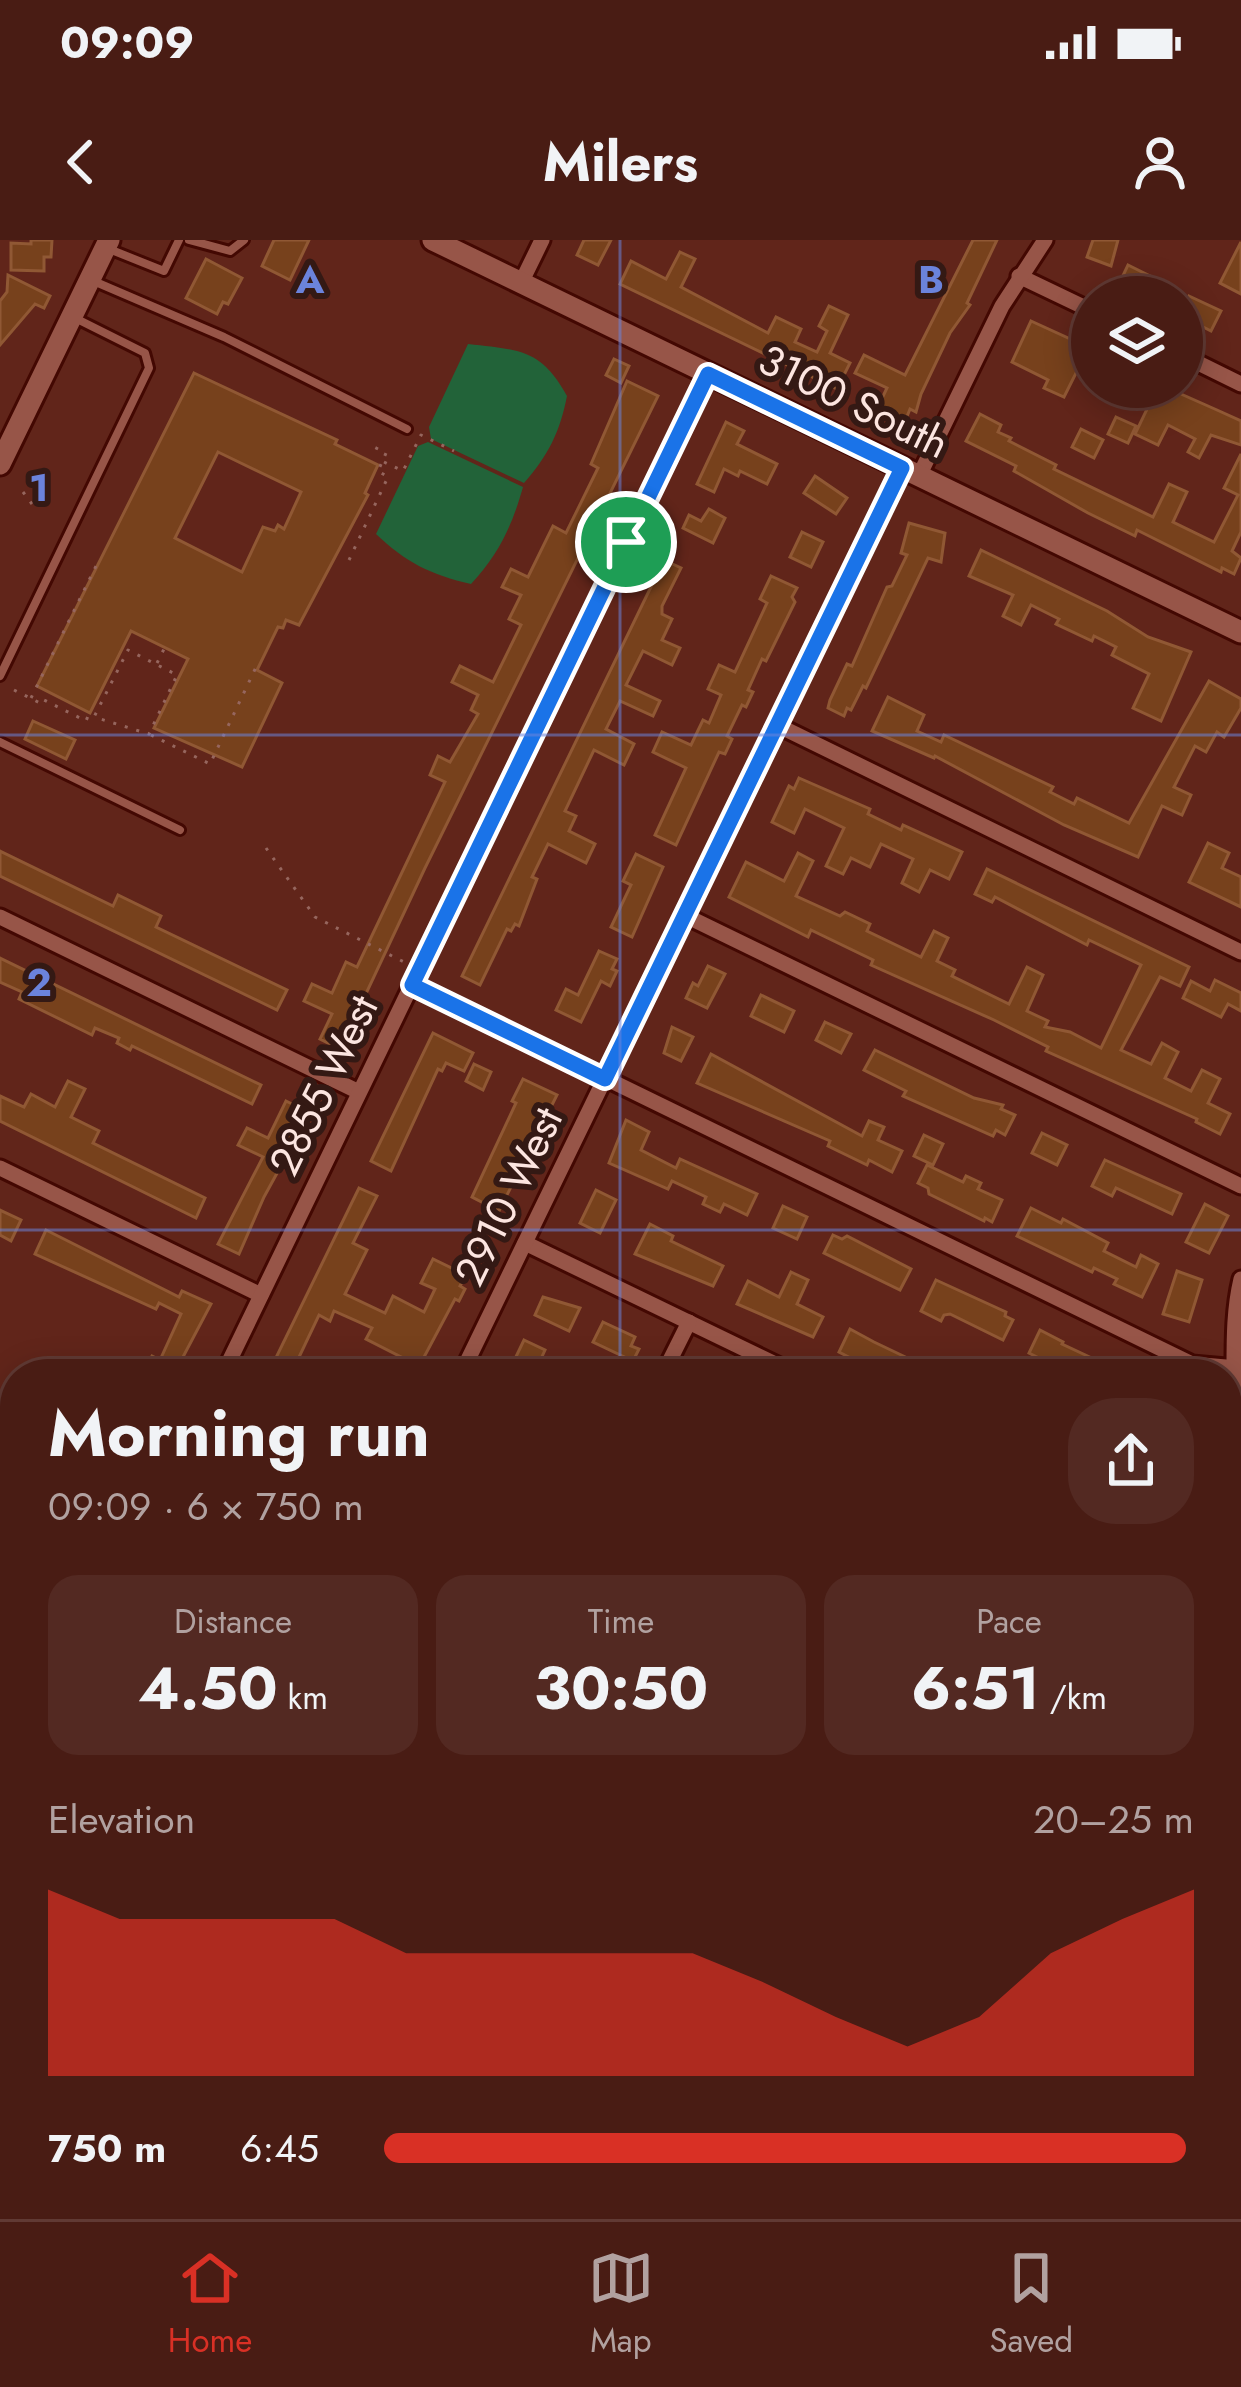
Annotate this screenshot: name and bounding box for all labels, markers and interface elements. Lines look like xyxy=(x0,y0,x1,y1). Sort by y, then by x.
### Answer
text: 09:09 xyxy=(60,10,194,75)
text: Milers xyxy=(543,123,698,201)
icon: back xyxy=(48,129,114,195)
icon: person xyxy=(1127,129,1193,195)
text: A xyxy=(295,251,325,308)
text: B xyxy=(918,251,944,308)
map controls xyxy=(1071,276,1203,408)
button: layers xyxy=(1071,276,1203,408)
street label: 3100 South xyxy=(748,329,959,474)
text: 1 xyxy=(29,459,49,516)
pin xyxy=(575,491,677,593)
icon: arrive xyxy=(593,509,659,575)
text: 2 xyxy=(26,954,52,1011)
street label: 2855 West xyxy=(254,985,393,1186)
street label: 2910 West xyxy=(439,1097,578,1296)
text: Morning run xyxy=(48,1385,430,1481)
button: share xyxy=(1068,1398,1194,1524)
text: 09:09 · 6 × 750 m xyxy=(48,1478,364,1535)
text: Distance xyxy=(174,1598,292,1645)
text: Time xyxy=(588,1598,654,1645)
text: Pace xyxy=(976,1598,1042,1645)
text: 4.50 xyxy=(138,1645,278,1732)
text: 30:50 xyxy=(534,1645,708,1732)
text: 6:51 xyxy=(911,1645,1040,1732)
text: km xyxy=(278,1674,328,1721)
text: /km xyxy=(1040,1674,1107,1721)
text: Elevation xyxy=(48,1791,195,1848)
text: 20–25 m xyxy=(1033,1791,1194,1848)
text: 750 m xyxy=(48,2120,166,2177)
text: 6:45 xyxy=(240,2120,319,2177)
tab: Home xyxy=(168,2245,252,2364)
tab: Map xyxy=(588,2245,654,2364)
tab: Saved xyxy=(990,2245,1073,2364)

